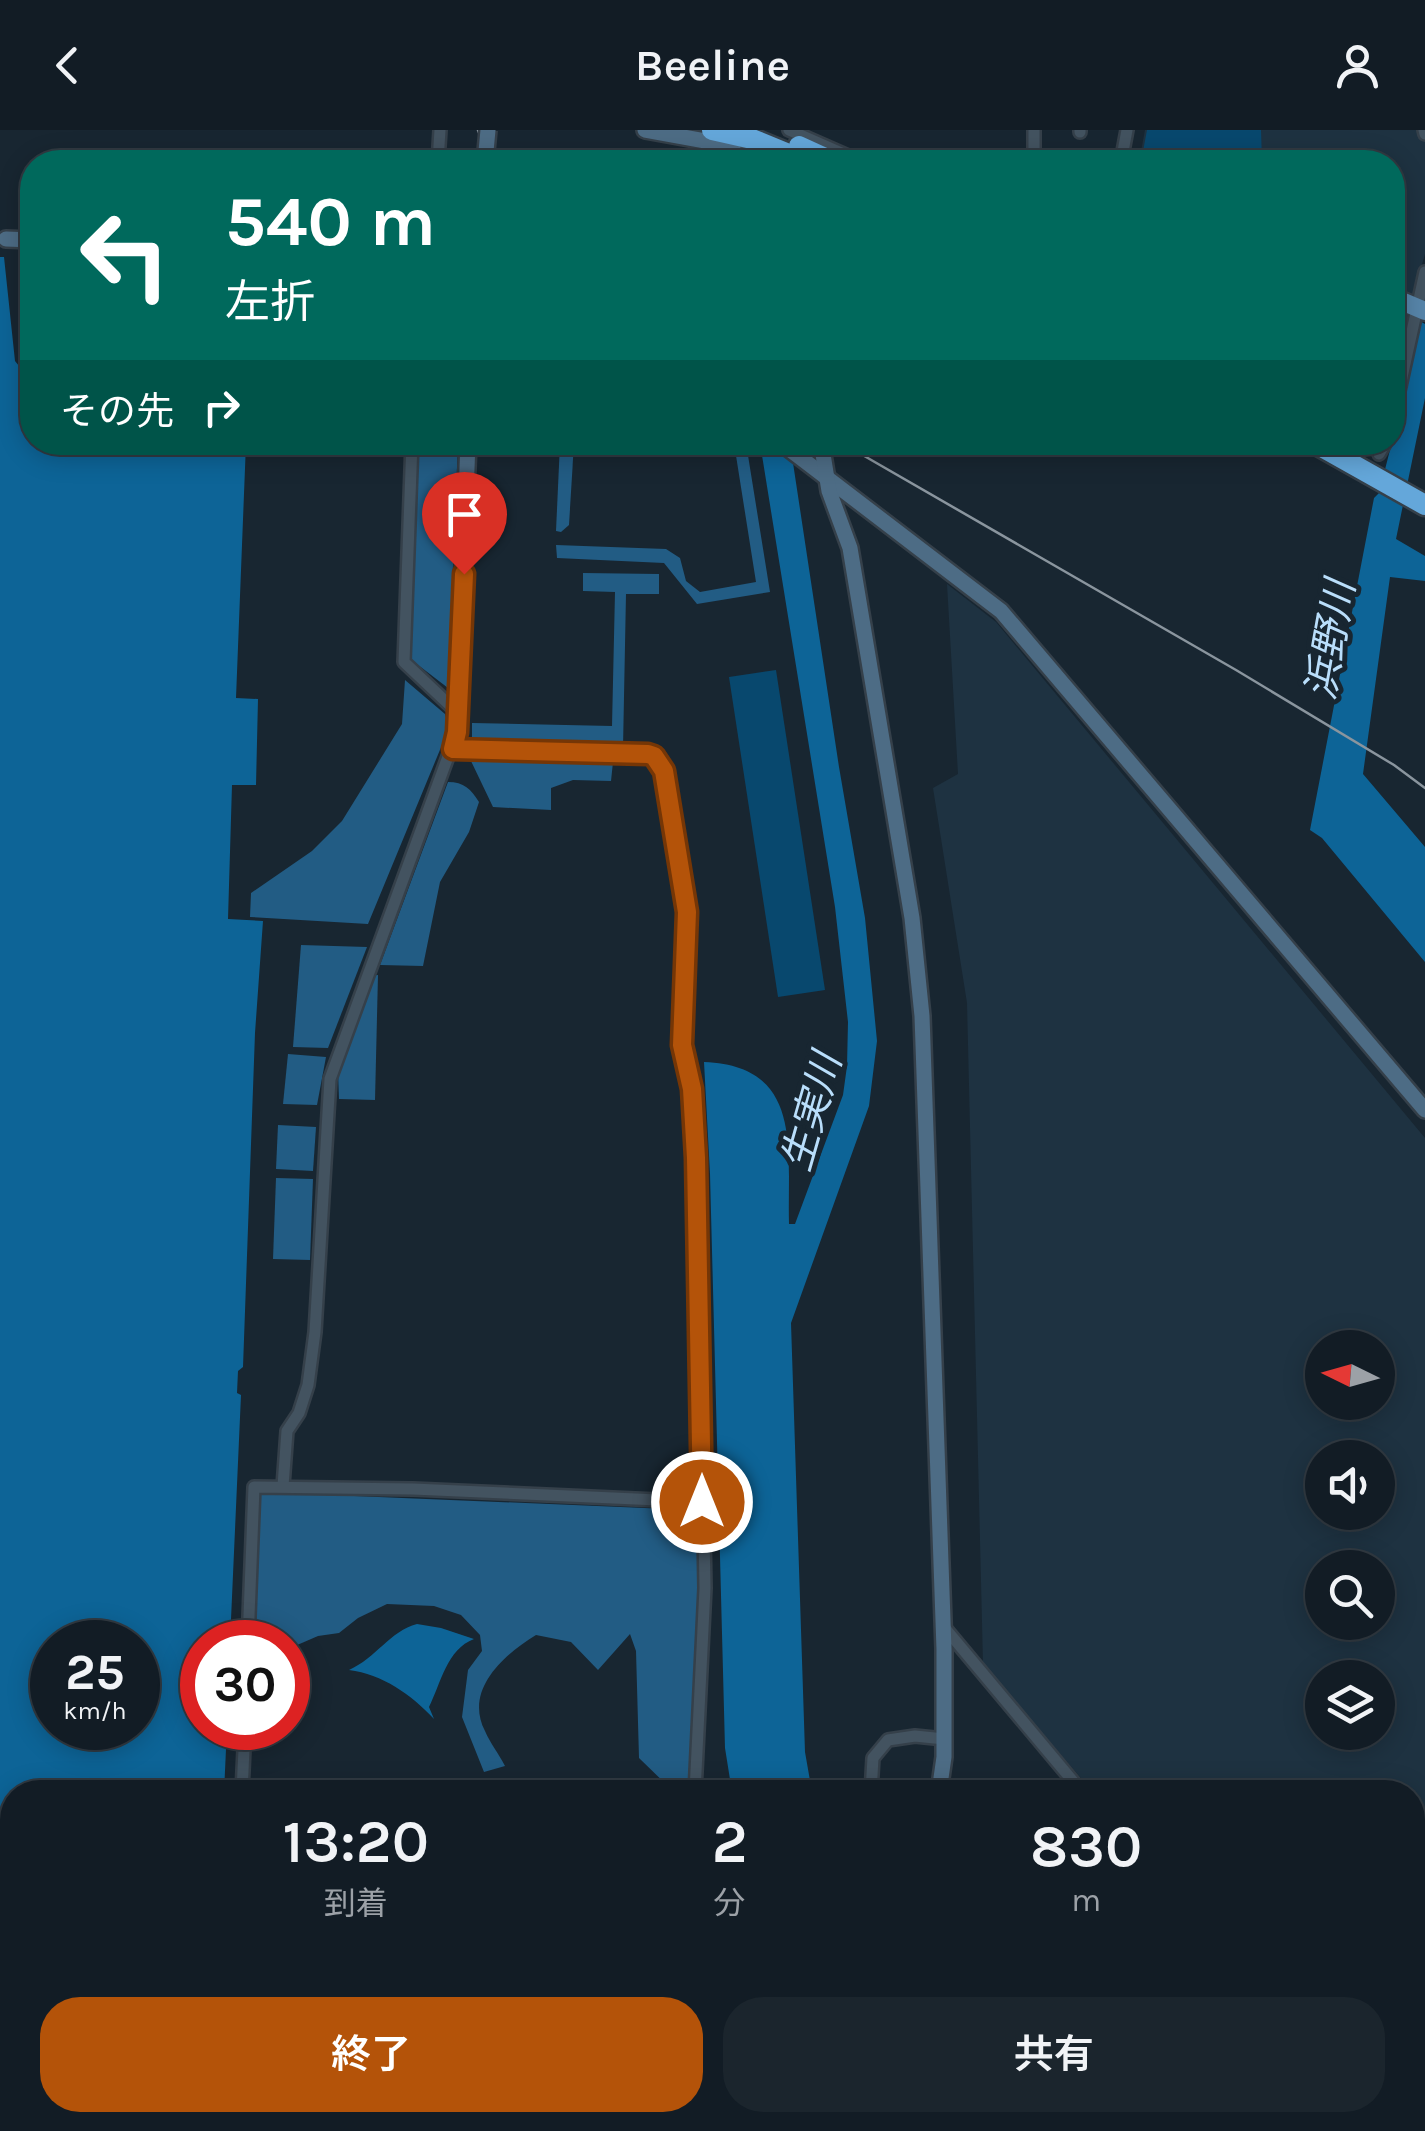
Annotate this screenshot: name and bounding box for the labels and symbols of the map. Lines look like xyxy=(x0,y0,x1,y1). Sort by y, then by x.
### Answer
pin xyxy=(422,472,507,575)
water label: 浜野川 xyxy=(1297,573,1365,703)
water label: 生実川 xyxy=(772,1044,852,1176)
north arrow xyxy=(1305,1330,1395,1420)
position arrow xyxy=(650,1450,754,1554)
speed limit sign: 30 xyxy=(180,1620,310,1750)

